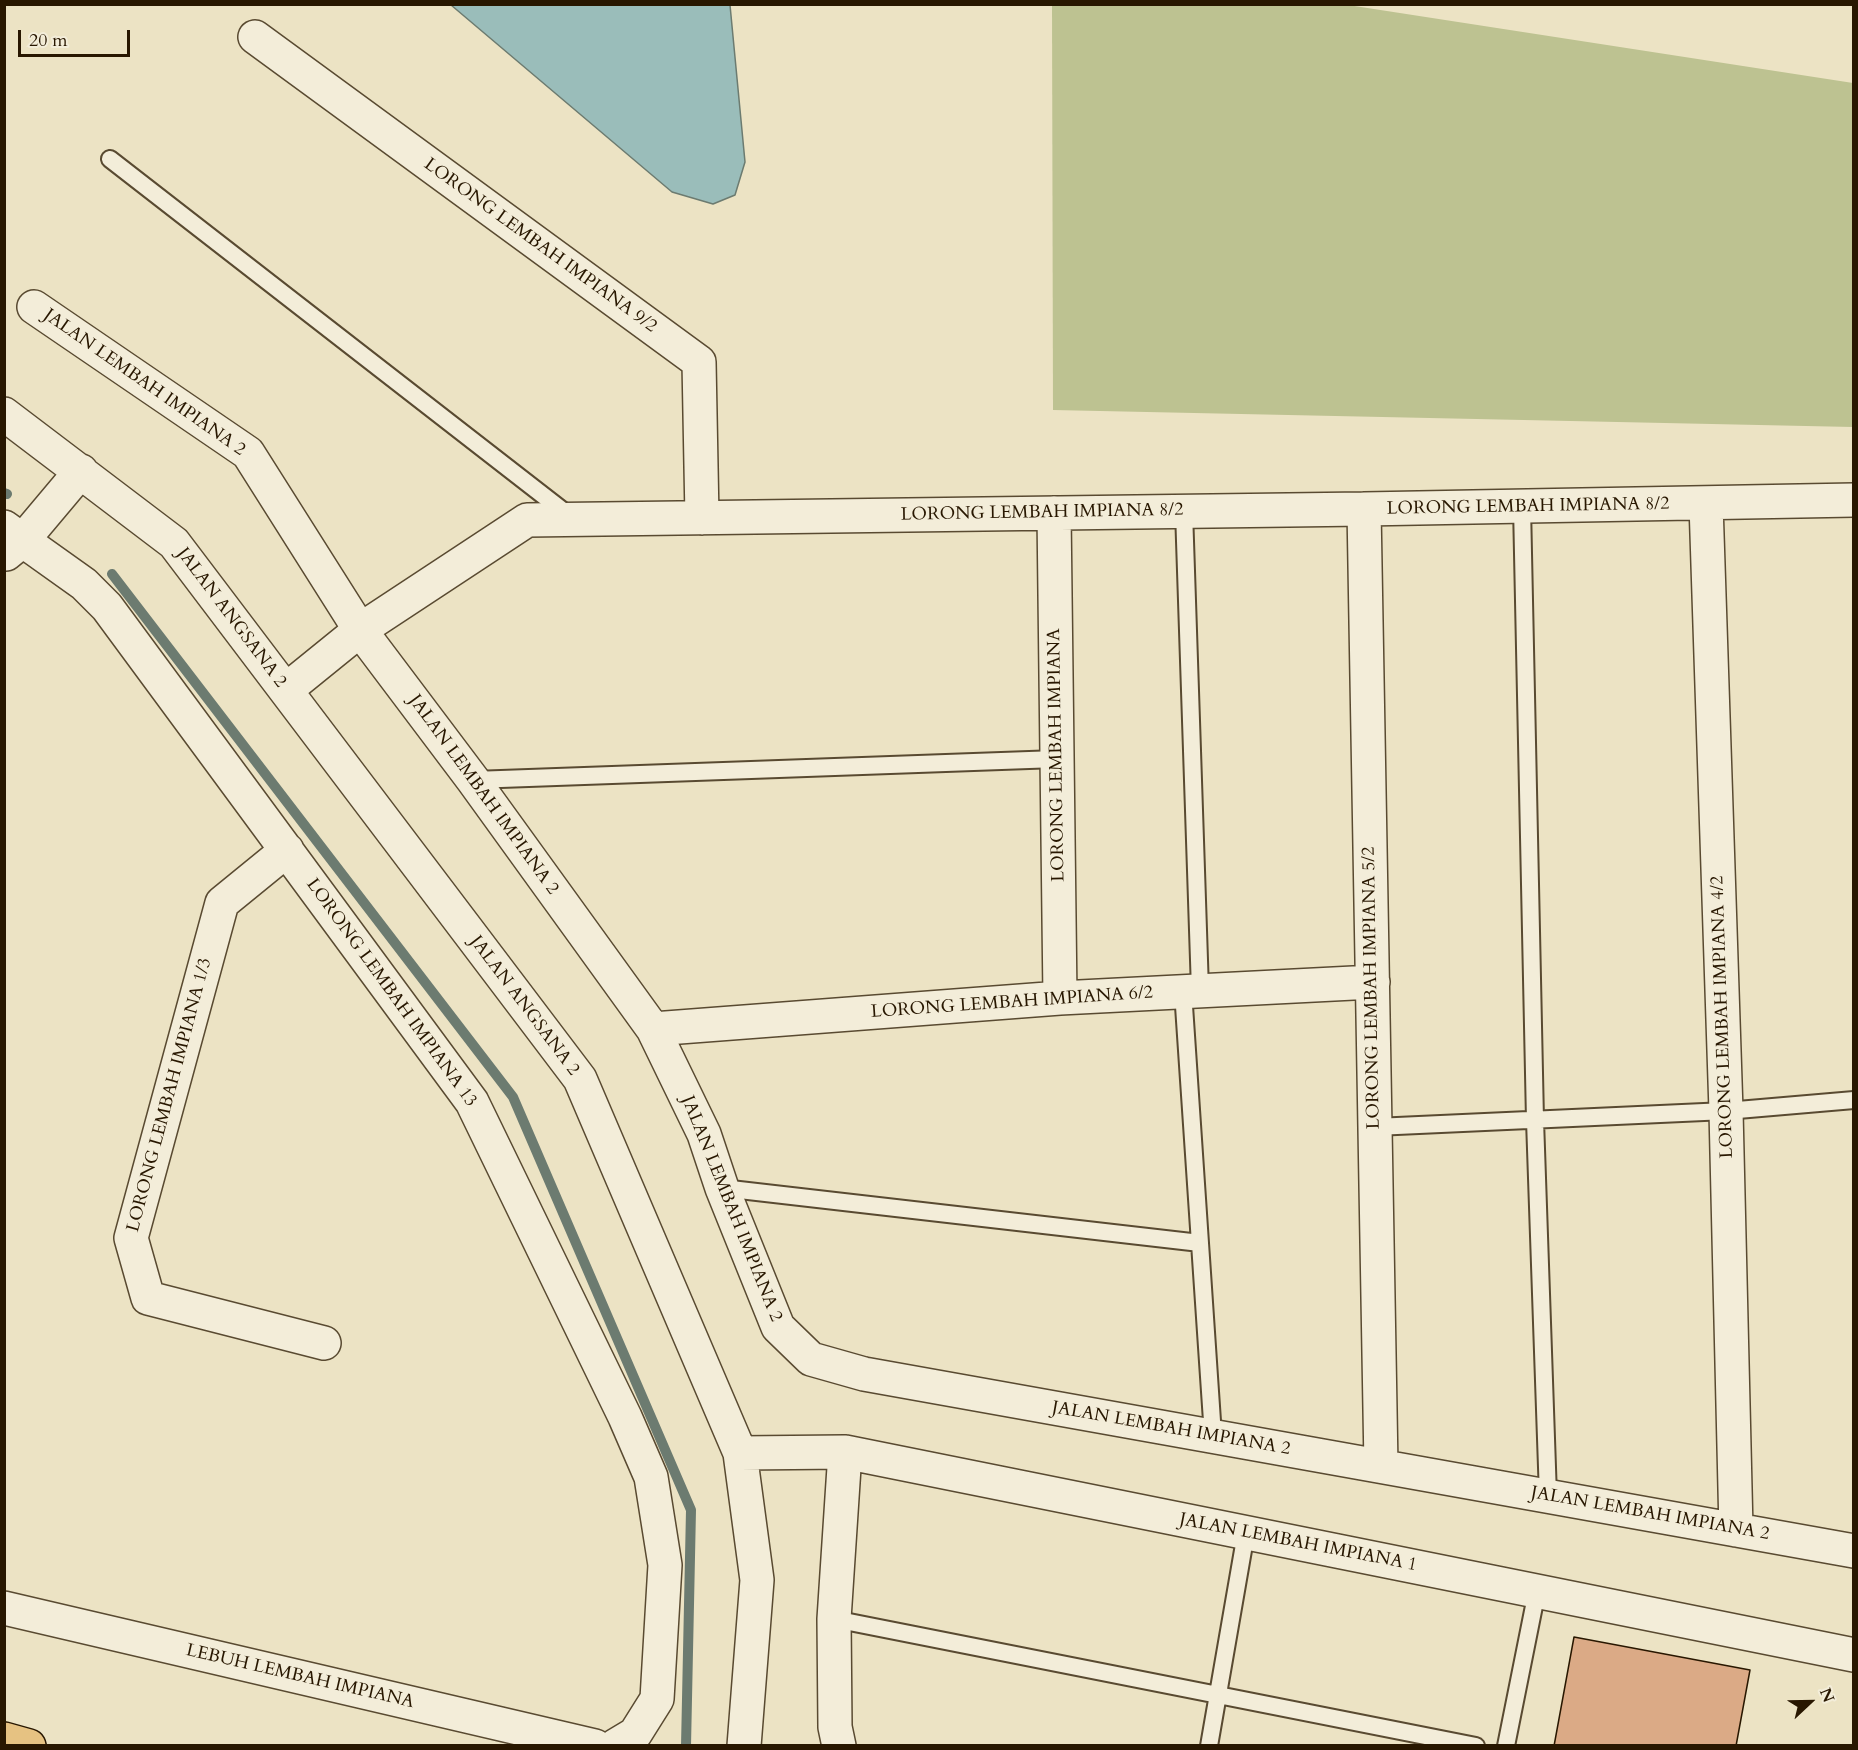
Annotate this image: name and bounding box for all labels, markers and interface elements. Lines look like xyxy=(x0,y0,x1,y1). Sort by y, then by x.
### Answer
scale bar xyxy=(21,18,134,56)
text: 20 m xyxy=(29,28,68,53)
street label: LORONG LEMBAH IMPIANA 9/2 xyxy=(419,154,661,338)
street label: JALAN LEMBAH IMPIANA 2 xyxy=(39,305,249,461)
street label: LORONG LEMBAH IMPIANA 8/2 xyxy=(1386,494,1670,520)
street label: LORONG LEMBAH IMPIANA 8/2 xyxy=(900,500,1184,526)
street label: JALAN ANGSANA 2 xyxy=(171,544,291,692)
street label: LORONG LEMBAH IMPIANA xyxy=(1044,628,1070,882)
street label: JALAN LEMBAH IMPIANA 2 xyxy=(403,691,563,899)
street label: LORONG LEMBAH IMPIANA 5/2 xyxy=(1359,846,1385,1130)
street label: LORONG LEMBAH IMPIANA 13 xyxy=(301,875,481,1111)
street label: LORONG LEMBAH IMPIANA 4/2 xyxy=(1707,875,1739,1159)
street label: JALAN ANGSANA 2 xyxy=(464,932,584,1080)
street label: LORONG LEMBAH IMPIANA 1/3 xyxy=(123,956,217,1234)
street label: LORONG LEMBAH IMPIANA 6/2 xyxy=(870,982,1154,1024)
street label: JALAN LEMBAH IMPIANA 2 xyxy=(676,1093,786,1325)
street label: JALAN LEMBAH IMPIANA 2 xyxy=(1050,1397,1292,1461)
street label: JALAN LEMBAH IMPIANA 2 xyxy=(1529,1482,1771,1546)
street label: JALAN LEMBAH IMPIANA 1 xyxy=(1177,1509,1419,1577)
street label: LEBUH LEMBAH IMPIANA xyxy=(184,1640,416,1714)
north arrow xyxy=(1780,1672,1840,1732)
text: N xyxy=(1814,1685,1839,1706)

